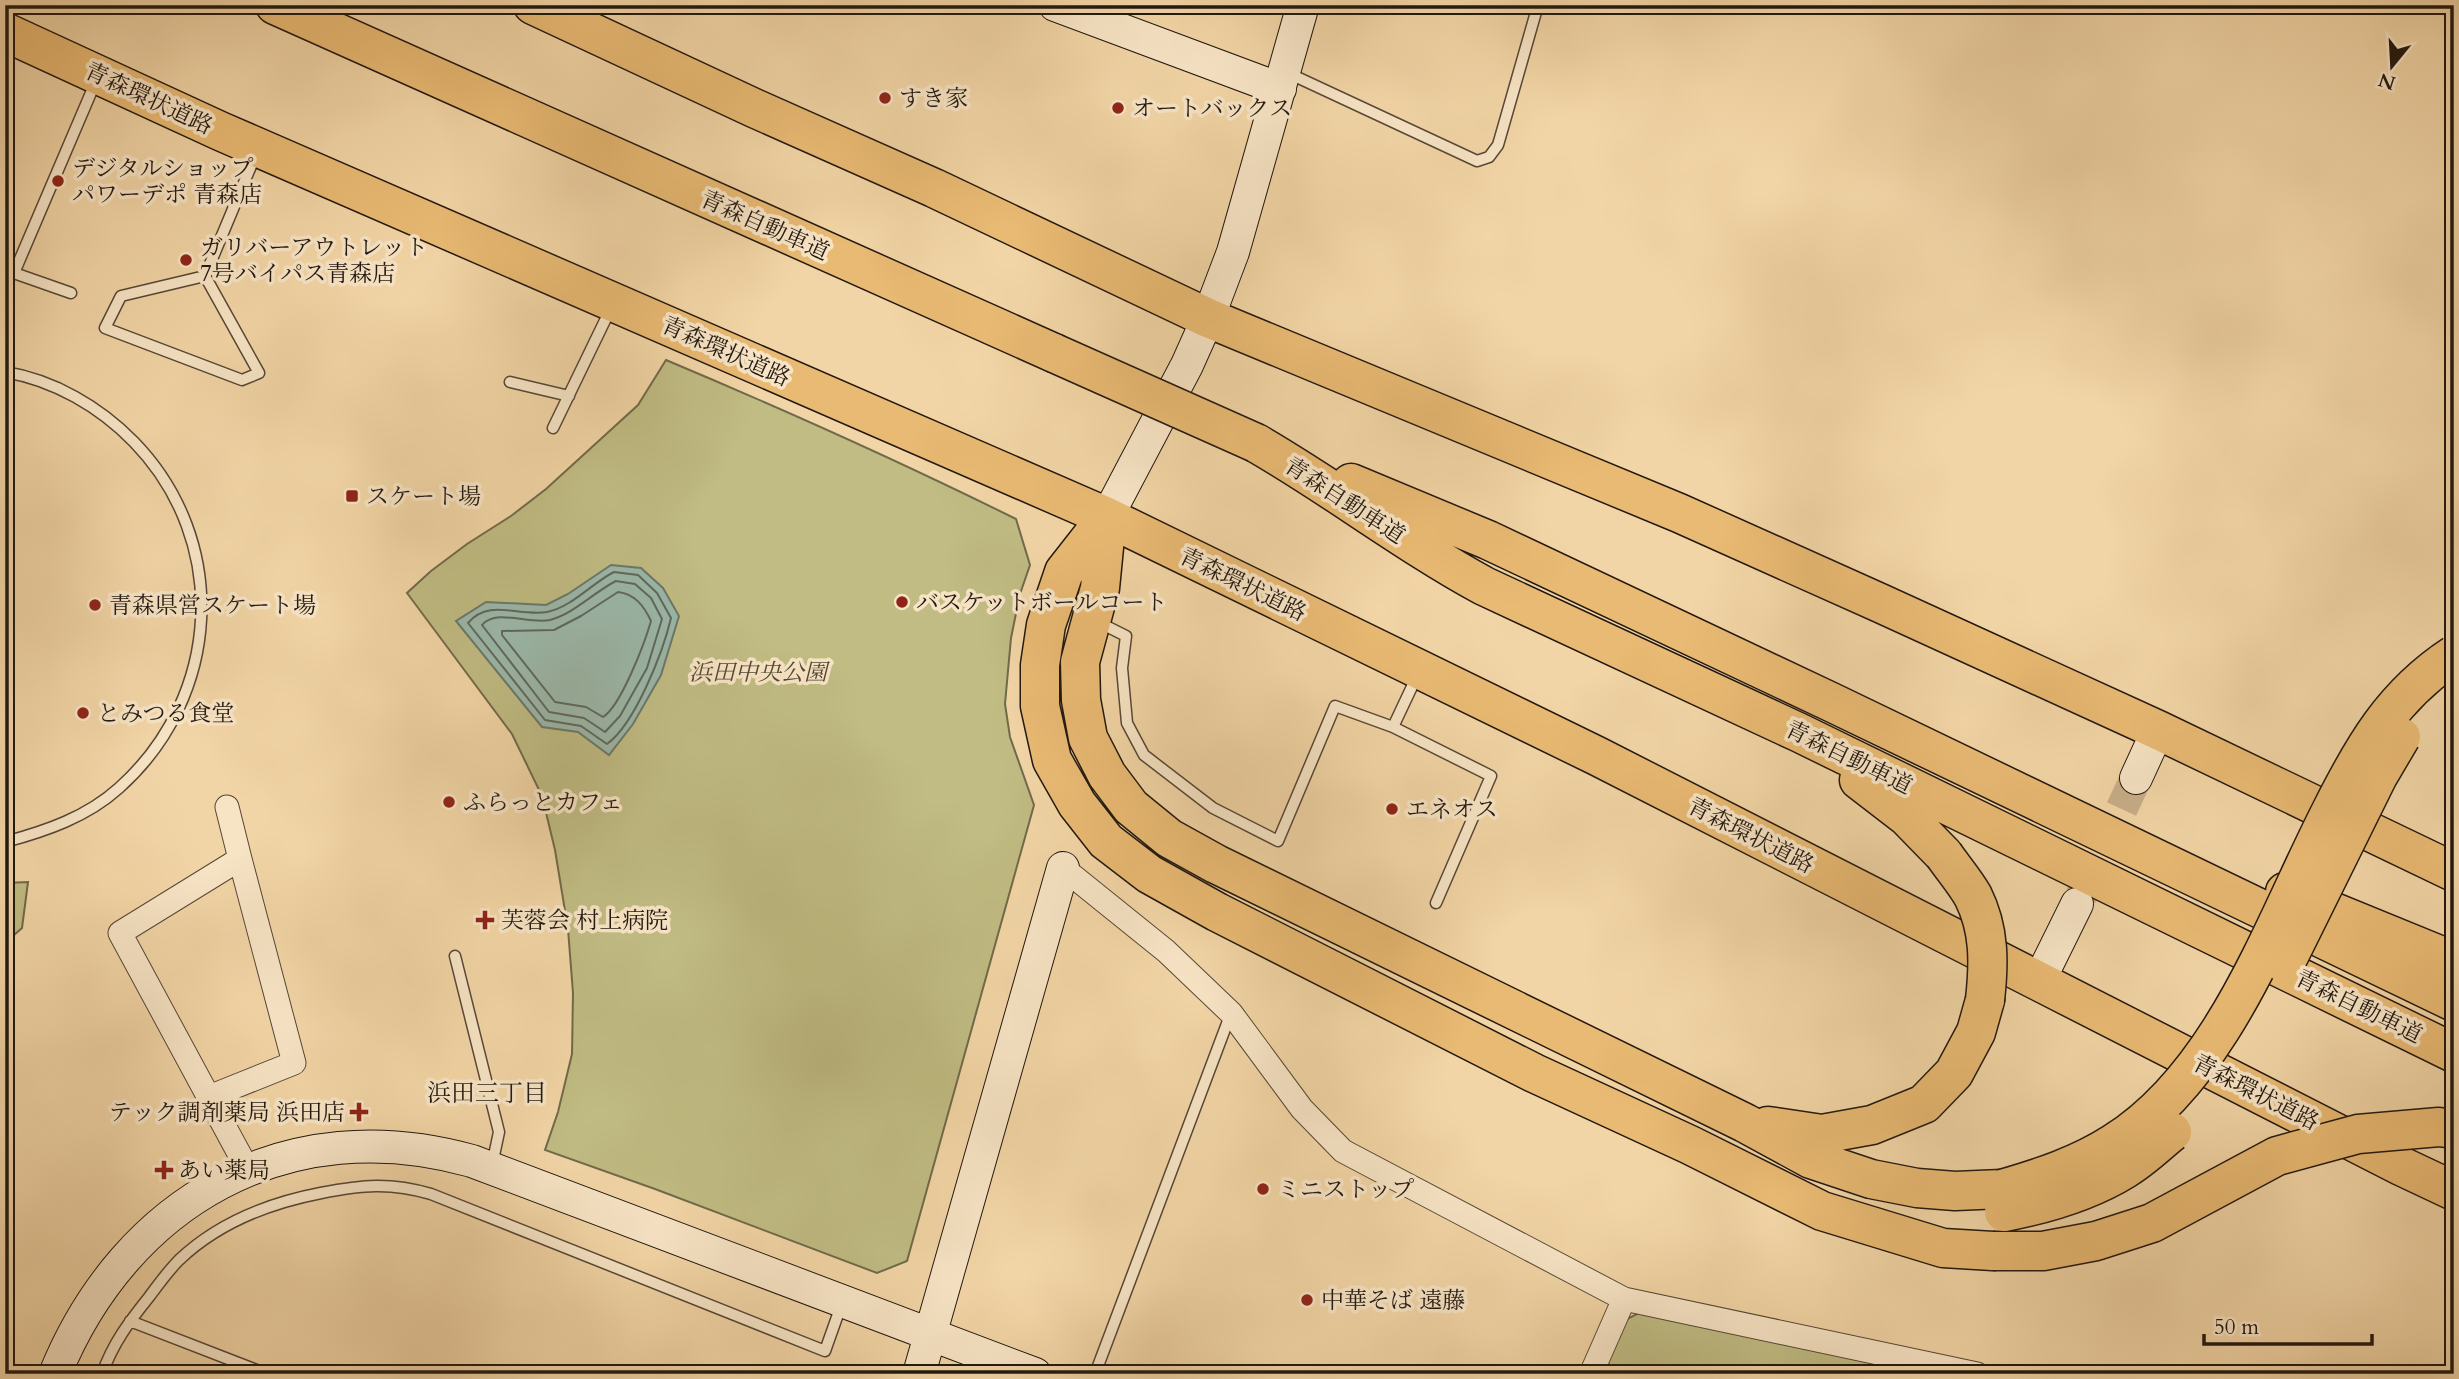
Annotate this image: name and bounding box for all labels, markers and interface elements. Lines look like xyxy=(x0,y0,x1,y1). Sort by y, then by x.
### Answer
north arrow xyxy=(2358,32,2428,102)
street label: 青森環状道路 xyxy=(80,55,218,142)
text: N xyxy=(2375,66,2399,96)
place label: すき家 xyxy=(899,83,968,114)
marker: すき家 xyxy=(877,90,893,106)
place label: オートバックス xyxy=(1132,93,1292,124)
marker: オートバックス xyxy=(1110,100,1126,116)
place label: デジタルショップ パワーデポ 青森店 xyxy=(72,153,262,210)
marker: デジタルショップ パワーデポ 青森店 xyxy=(50,173,66,189)
street label: 青森自動車道 xyxy=(695,183,834,268)
place label: ガリバーアウトレット 7号バイパス青森店 xyxy=(200,232,428,289)
marker: ガリバーアウトレット 7号バイパス青森店 xyxy=(178,252,194,268)
street label: 青森環状道路 xyxy=(656,309,795,394)
street label: 青森自動車道 xyxy=(1278,450,1411,551)
place label: スケート場 xyxy=(366,481,481,512)
marker: スケート場 xyxy=(344,488,360,504)
street label: 青森環状道路 xyxy=(1174,540,1312,629)
place label: バスケットボールコート xyxy=(916,587,1167,618)
place label: 青森県営スケート場 xyxy=(109,590,316,621)
marker: バスケットボールコート xyxy=(894,594,910,610)
marker: 青森県営スケート場 xyxy=(87,597,103,613)
park label: 浜田中央公園 xyxy=(689,657,831,688)
place label: とみつる食堂 xyxy=(97,698,235,729)
marker: とみつる食堂 xyxy=(75,705,91,721)
street label: 青森自動車道 xyxy=(1780,713,1918,802)
place label: ふらっとカフェ xyxy=(463,787,623,818)
street label: 青森環状道路 xyxy=(1682,790,1819,881)
marker: ふらっとカフェ xyxy=(441,794,457,810)
place label: エネオス xyxy=(1406,794,1498,825)
marker: エネオス xyxy=(1384,801,1400,817)
place label: 芙蓉会 村上病院 xyxy=(501,905,668,936)
marker: 芙蓉会 村上病院 xyxy=(475,910,495,930)
street label: 青森自動車道 xyxy=(2290,962,2428,1051)
street label: 青森環状道路 xyxy=(2187,1047,2324,1138)
district label: 浜田三丁目 xyxy=(427,1077,547,1110)
place label: テック調剤薬局 浜田店 xyxy=(109,1097,345,1128)
marker: テック調剤薬局 浜田店 xyxy=(351,1104,367,1120)
place label: あい薬局 xyxy=(178,1155,270,1186)
marker: あい薬局 xyxy=(156,1162,172,1178)
place label: ミニストップ xyxy=(1277,1174,1414,1205)
marker: ミニストップ xyxy=(1255,1181,1271,1197)
place label: 中華そば 遠藤 xyxy=(1321,1285,1465,1316)
marker: 中華そば 遠藤 xyxy=(1299,1292,1315,1308)
scale bar xyxy=(2204,1302,2372,1346)
text: 50 m xyxy=(2214,1313,2259,1342)

